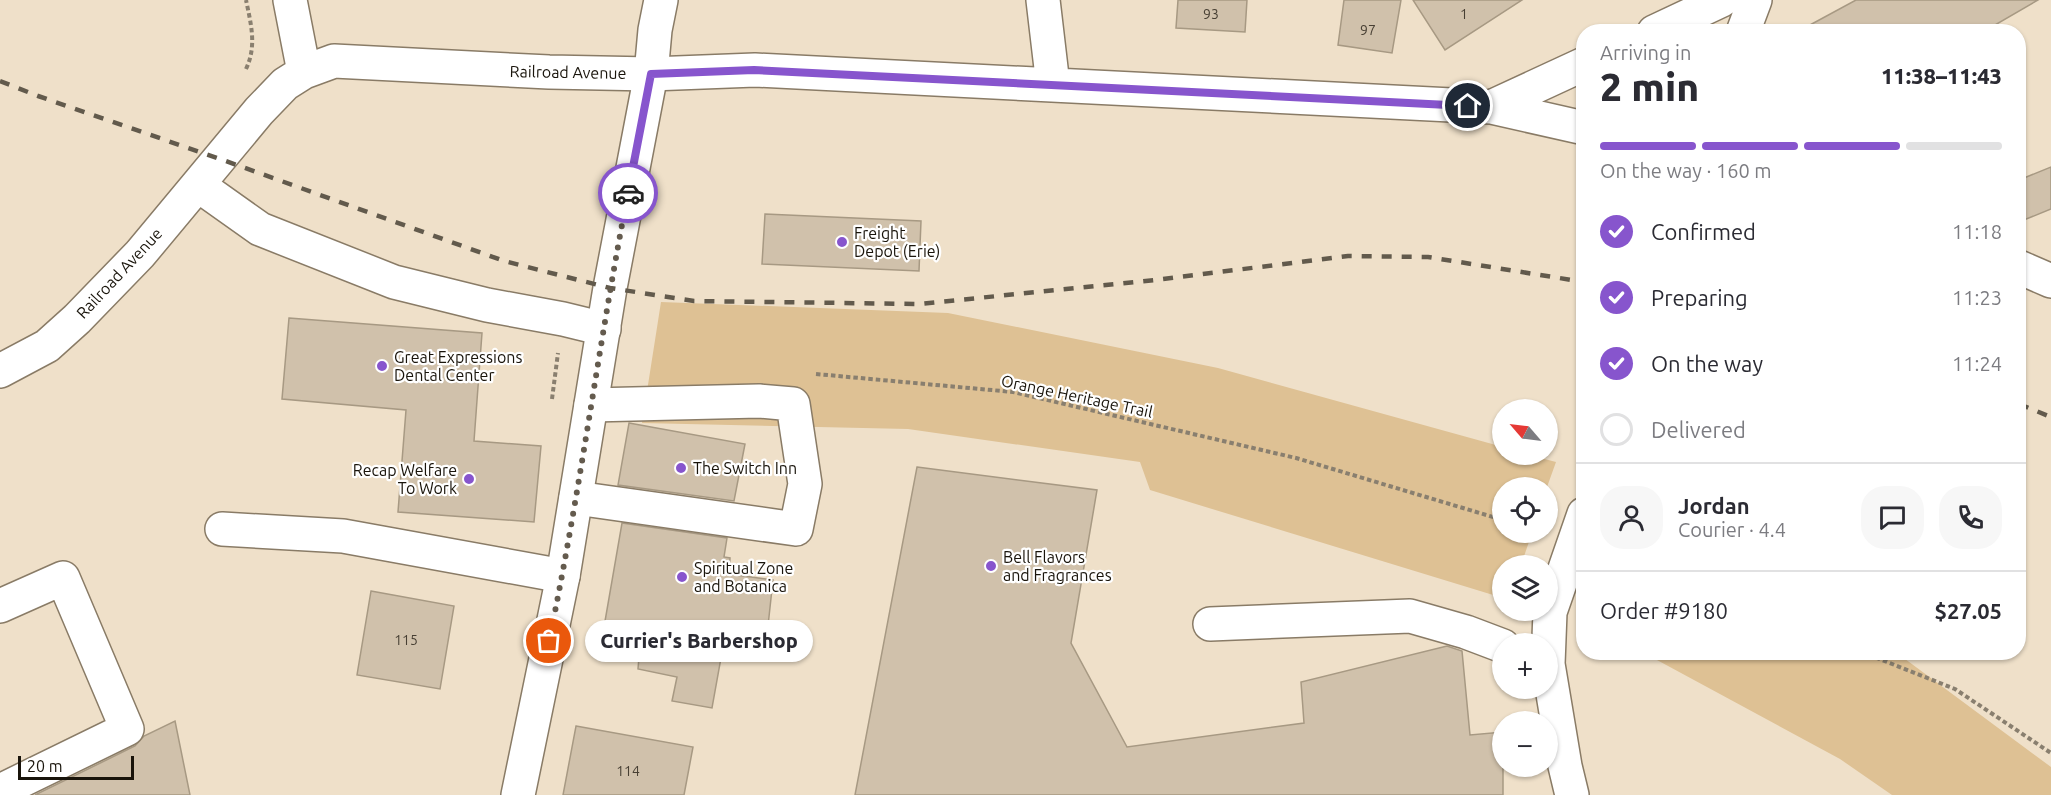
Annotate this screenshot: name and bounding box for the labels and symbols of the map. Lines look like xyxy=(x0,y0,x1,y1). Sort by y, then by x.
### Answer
house number: 93 xyxy=(1203,6,1219,22)
house number: 1 xyxy=(1460,6,1468,22)
house number: 97 xyxy=(1360,22,1376,38)
street label: Railroad Avenue xyxy=(509,62,627,82)
pin xyxy=(1442,80,1493,131)
courier xyxy=(598,163,658,223)
street label: Railroad Avenue xyxy=(73,224,165,322)
place label: Freight Depot (Erie) xyxy=(854,224,940,261)
marker: Freight Depot (Erie) xyxy=(835,235,849,249)
place label: Great Expressions Dental Center xyxy=(394,348,522,384)
marker: Great Expressions Dental Center xyxy=(375,359,389,373)
street label: Orange Heritage Trail xyxy=(1000,371,1154,421)
north arrow xyxy=(1492,399,1558,465)
place label: The Switch Inn xyxy=(693,459,797,477)
place label: Recap Welfare To Work xyxy=(353,461,457,497)
marker: The Switch Inn xyxy=(674,461,688,475)
marker: Recap Welfare To Work xyxy=(462,472,476,486)
place label: Bell Flavors and Fragrances xyxy=(1003,548,1112,584)
place label: Spiritual Zone and Botanica xyxy=(694,559,793,595)
marker: Bell Flavors and Fragrances xyxy=(984,559,998,573)
marker: Spiritual Zone and Botanica xyxy=(675,570,689,584)
pin xyxy=(523,615,574,666)
callout: Currier's Barbershop xyxy=(585,620,813,662)
house number: 115 xyxy=(394,632,418,648)
scale bar xyxy=(18,753,134,780)
house number: 114 xyxy=(616,763,640,779)

